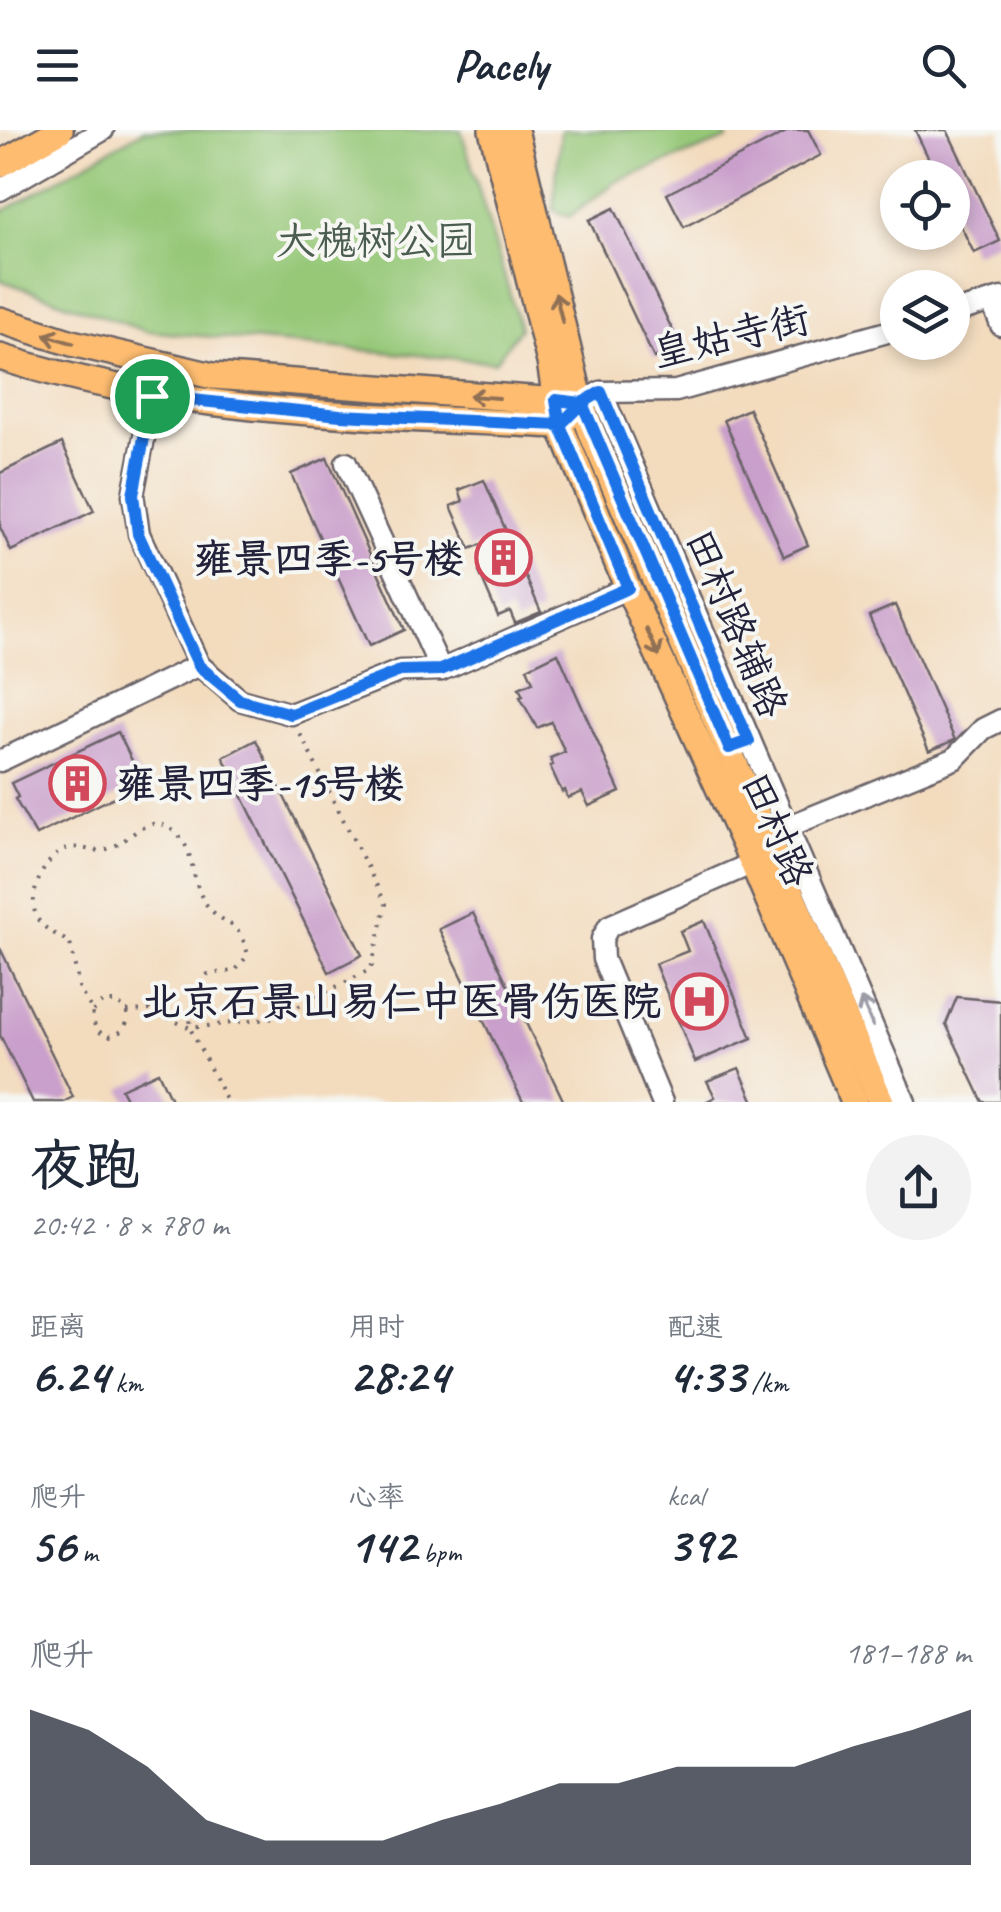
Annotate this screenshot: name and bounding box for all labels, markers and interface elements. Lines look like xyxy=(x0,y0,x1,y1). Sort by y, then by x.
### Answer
text: Pacely xyxy=(453,37,548,94)
icon: menu xyxy=(30,38,85,93)
icon: search xyxy=(916,38,971,93)
map controls xyxy=(880,160,970,360)
button: locate xyxy=(880,160,970,250)
park label: 大槐树公园 xyxy=(276,216,476,266)
button: layers xyxy=(880,270,970,360)
one-way arrow xyxy=(549,293,567,325)
street label: 皇姑寺街 xyxy=(648,294,815,378)
one-way arrow xyxy=(44,329,76,347)
pin xyxy=(110,354,195,439)
icon: arrive xyxy=(125,369,180,424)
one-way arrow xyxy=(469,387,501,406)
street label: 田村路辅路 xyxy=(674,522,798,725)
building icon: 雍景四季-5号楼 xyxy=(473,528,533,588)
place label: 雍景四季-5号楼 xyxy=(194,534,464,584)
one-way arrow xyxy=(645,628,663,658)
building icon: 雍景四季-15号楼 xyxy=(47,753,107,813)
place label: 雍景四季-15号楼 xyxy=(116,759,404,809)
street label: 田村路 xyxy=(730,764,824,894)
hospital icon: 北京石景山易仁中医骨伤医院 xyxy=(670,971,730,1031)
place label: 北京石景山易仁中医骨伤医院 xyxy=(141,977,661,1027)
one-way arrow xyxy=(856,997,874,1028)
text: 夜跑 xyxy=(30,1131,140,1201)
button: share xyxy=(866,1135,971,1240)
text: 20:42 · 8 × 780 m xyxy=(30,1204,228,1245)
text: 距离 xyxy=(30,1309,86,1344)
text: 用时 xyxy=(349,1309,405,1344)
text: 配速 xyxy=(667,1309,723,1344)
text: 6.24 xyxy=(30,1344,108,1407)
text: 28:24 xyxy=(349,1344,449,1407)
text: 4:33 xyxy=(667,1344,745,1407)
text: km xyxy=(108,1365,143,1400)
text: /km xyxy=(745,1365,788,1400)
text: kcal xyxy=(667,1478,704,1513)
text: 爬升 xyxy=(30,1479,86,1514)
text: 心率 xyxy=(349,1479,405,1514)
text: 392 xyxy=(667,1513,734,1576)
text: 56 xyxy=(30,1514,75,1577)
text: 142 xyxy=(349,1514,416,1577)
text: m xyxy=(75,1535,98,1570)
text: bpm xyxy=(416,1535,461,1570)
text: 181–188 m xyxy=(845,1632,971,1673)
text: 爬升 xyxy=(30,1634,94,1675)

